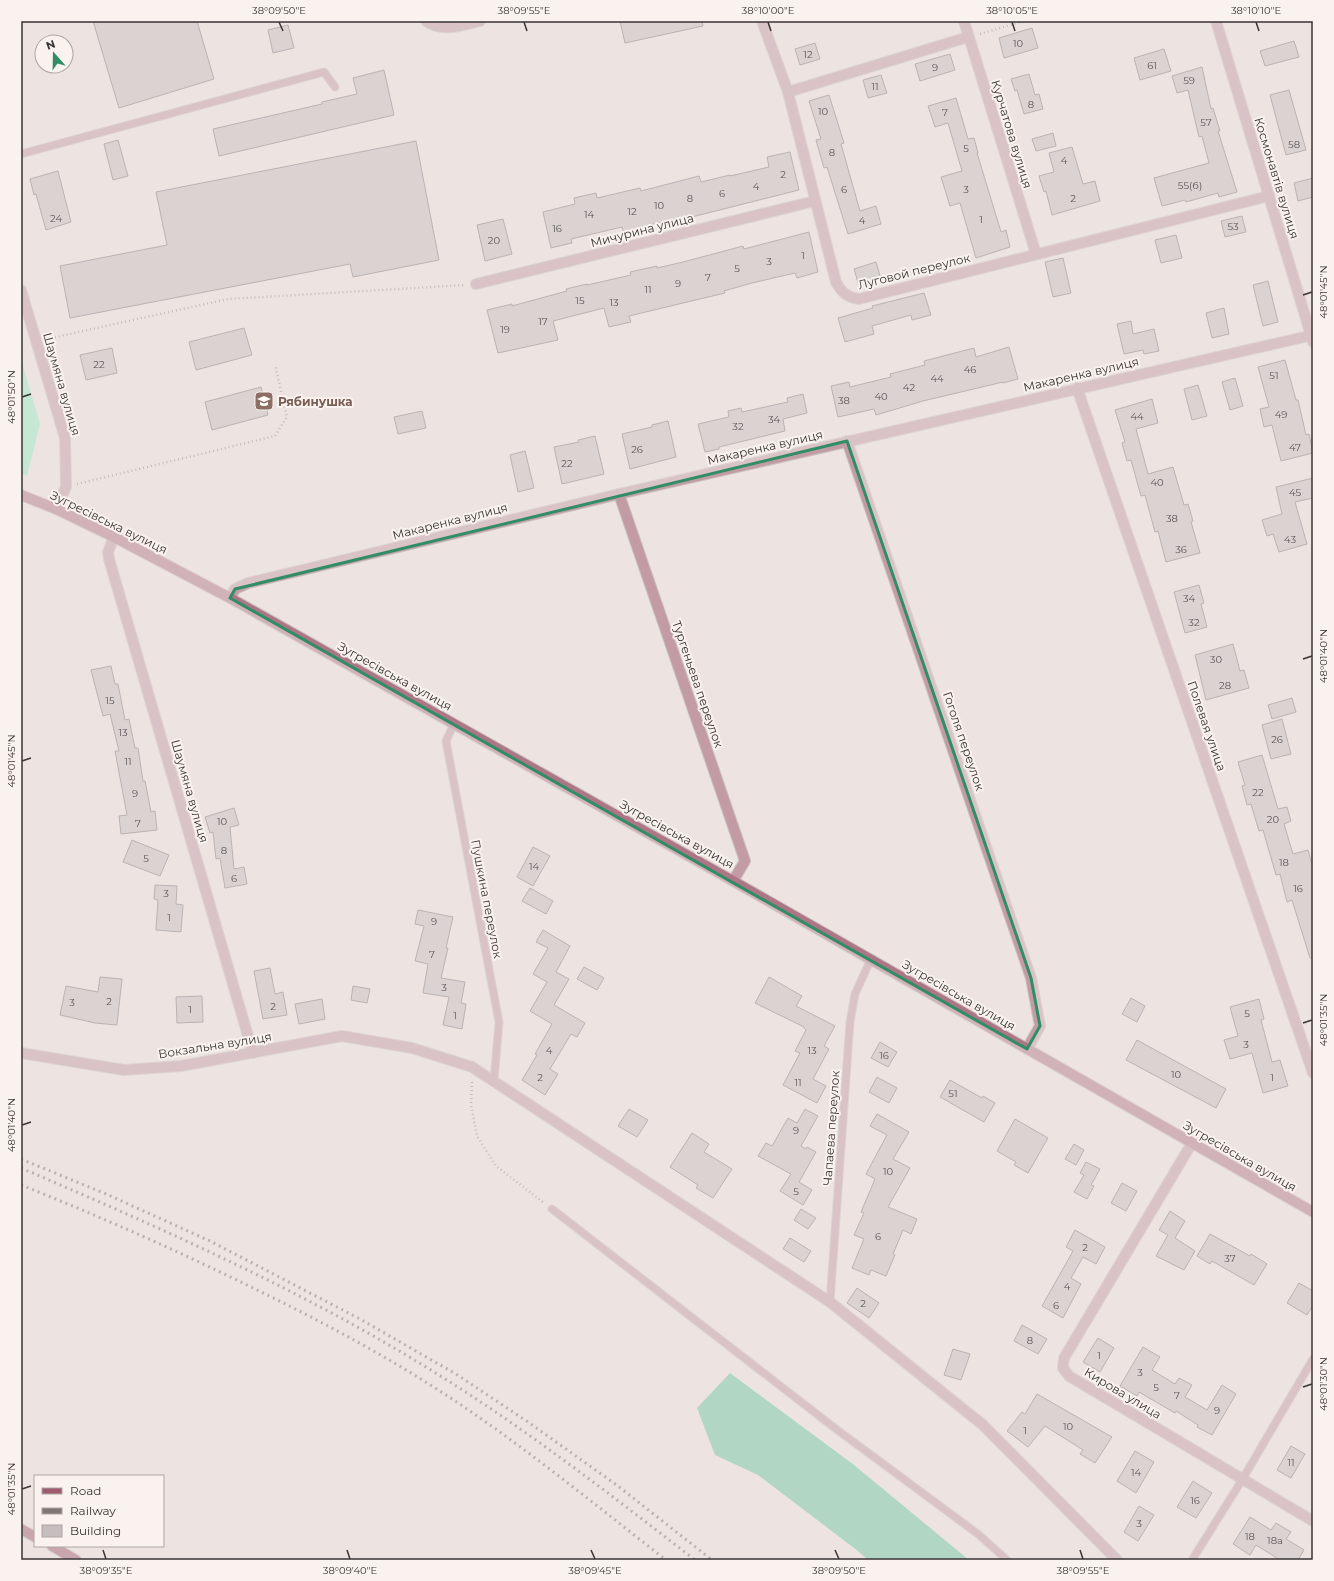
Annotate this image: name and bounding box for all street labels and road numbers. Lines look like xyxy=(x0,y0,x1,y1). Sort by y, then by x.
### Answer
street label: Курчатова вулиця xyxy=(988,78,1036,190)
street label: Космонавтів вулиця xyxy=(1251,115,1303,241)
street label: Мичурина улица xyxy=(589,210,695,250)
street label: Луговой переулок xyxy=(856,250,972,292)
street label: Шаумяна вулиця xyxy=(40,331,84,437)
street label: Макаренка вулиця xyxy=(1022,353,1140,395)
street label: Макаренка вулиця xyxy=(706,426,824,468)
street label: Зугресівська вулиця xyxy=(48,487,170,557)
street label: Макаренка вулиця xyxy=(391,499,509,543)
street label: Тургеньева переулок xyxy=(669,618,727,750)
street label: Зугресівська вулиця xyxy=(335,638,455,714)
street label: Полевая улица xyxy=(1184,679,1230,773)
street label: Гоголя переулок xyxy=(940,690,988,792)
street label: Шаумяна вулиця xyxy=(168,738,212,844)
street label: Зугресівська вулиця xyxy=(617,796,737,872)
street label: Пушкина переулок xyxy=(468,838,506,960)
street label: Зугресівська вулиця xyxy=(900,956,1018,1034)
street label: Вокзальна вулиця xyxy=(157,1029,273,1061)
street label: Чапаева переулок xyxy=(820,1070,842,1186)
street label: Зугресівська вулиця xyxy=(1181,1117,1299,1195)
street label: Кирова улица xyxy=(1082,1364,1164,1422)

